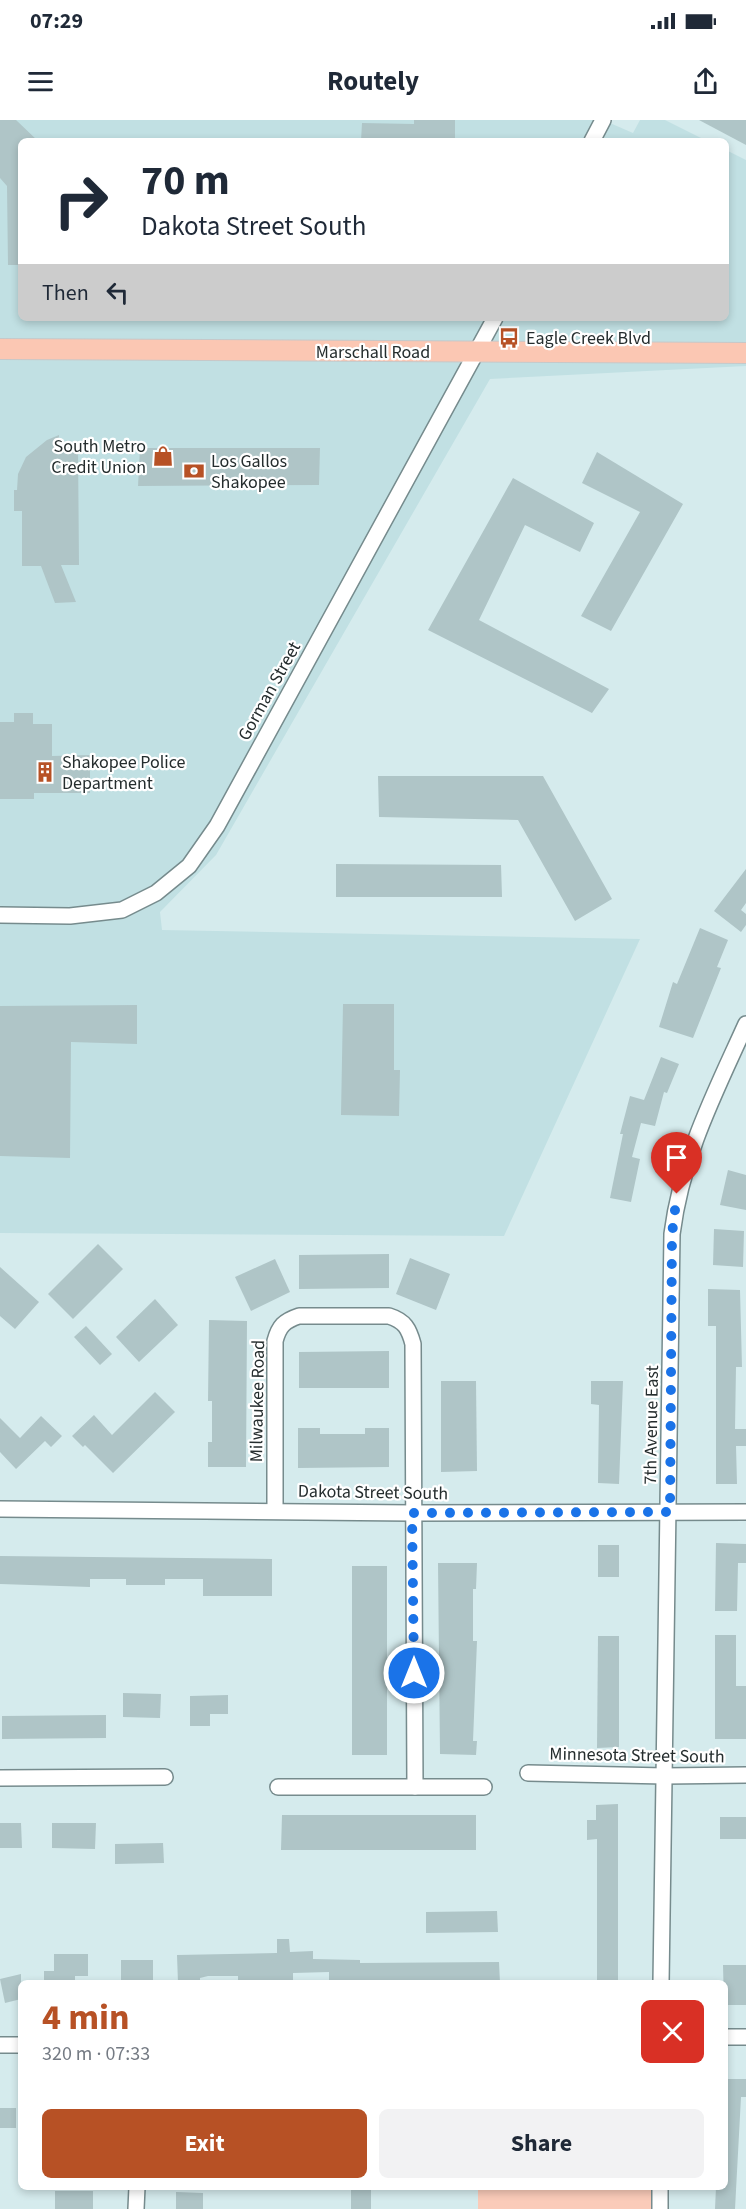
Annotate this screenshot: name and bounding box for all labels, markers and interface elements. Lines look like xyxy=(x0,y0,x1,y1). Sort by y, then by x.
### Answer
text: 07:29 xyxy=(30,5,83,37)
text: Routely xyxy=(327,62,419,101)
icon: menu xyxy=(24,65,57,98)
icon: share xyxy=(689,65,722,98)
text: 70 m xyxy=(141,151,230,211)
icon: right xyxy=(42,162,120,240)
text: Dakota Street South xyxy=(141,207,366,246)
icon: left xyxy=(101,276,134,309)
text: Then xyxy=(42,277,89,309)
bus stop icon: Eagle Creek Blvd xyxy=(497,326,521,350)
place label: Eagle Creek Blvd xyxy=(526,326,651,351)
street label: Marschall Road xyxy=(316,340,430,365)
place label: South Metro Credit Union xyxy=(51,434,146,480)
shop icon: South Metro Credit Union xyxy=(151,444,175,468)
place label: Los Gallos Shakopee xyxy=(211,449,287,495)
bank icon: Los Gallos Shakopee xyxy=(182,459,206,483)
street label: Gorman Street xyxy=(232,637,307,745)
place label: Shakopee Police Department xyxy=(62,750,186,796)
building icon: Shakopee Police Department xyxy=(33,760,57,784)
pin xyxy=(651,1132,702,1194)
icon: arrive xyxy=(660,1141,693,1174)
street label: Milwaukee Road xyxy=(244,1340,271,1462)
street label: 7th Avenue East xyxy=(638,1365,665,1485)
street label: Dakota Street South xyxy=(298,1479,448,1506)
position arrow xyxy=(382,1641,446,1705)
street label: Minnesota Street South xyxy=(549,1741,725,1770)
text: 4 min xyxy=(42,1992,130,2043)
button: close xyxy=(641,2000,704,2063)
text: 320 m · 07:33 xyxy=(42,2040,150,2068)
button: Exit xyxy=(42,2109,367,2178)
button: Share xyxy=(379,2109,704,2178)

